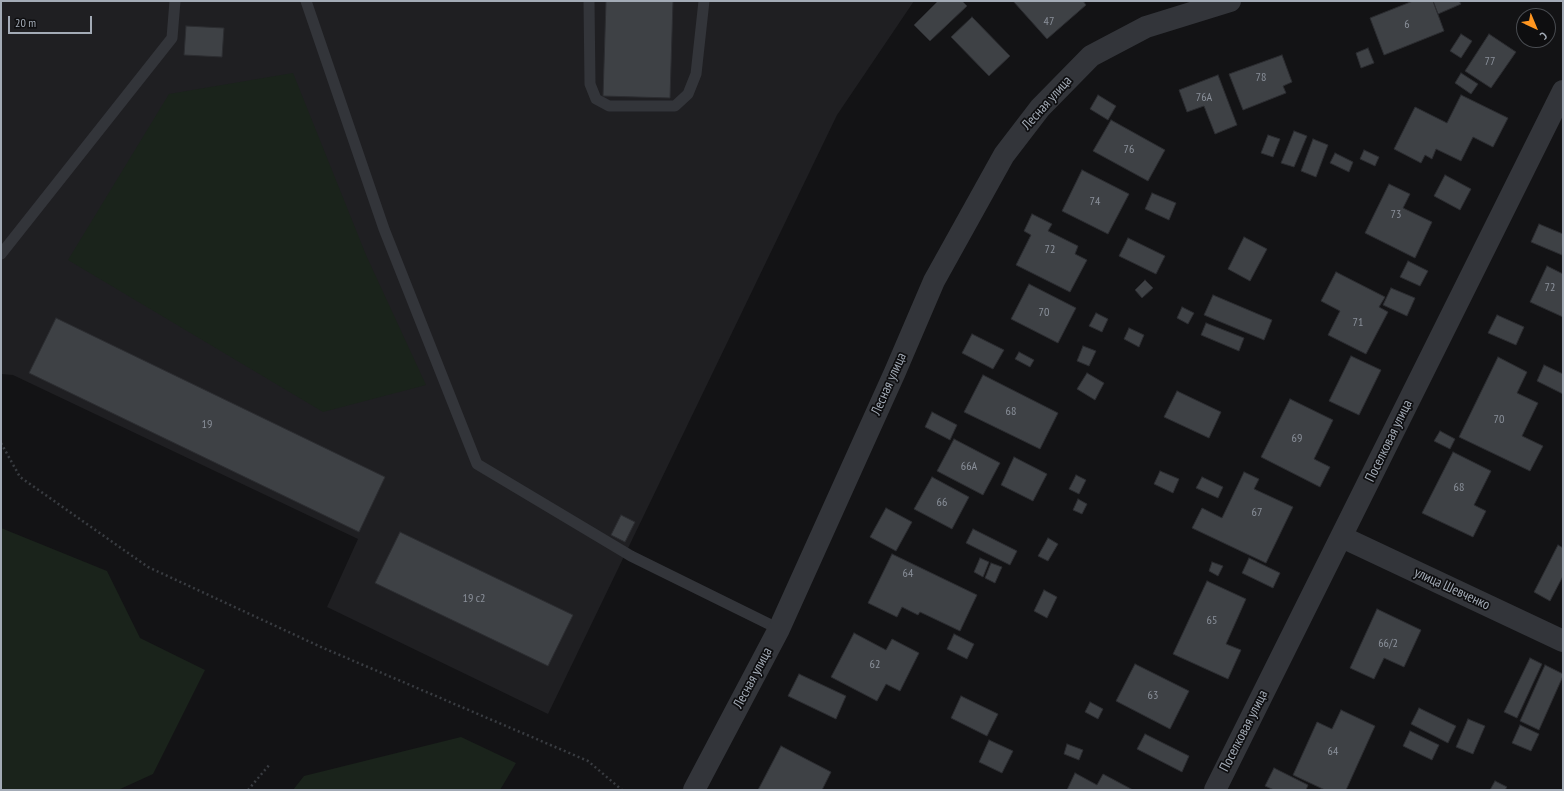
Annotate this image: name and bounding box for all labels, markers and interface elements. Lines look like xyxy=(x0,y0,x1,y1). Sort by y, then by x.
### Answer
scale bar xyxy=(10,8,94,34)
north arrow xyxy=(1516,8,1556,48)
text: 20 m xyxy=(15,15,36,30)
house number: 47 xyxy=(1044,15,1054,29)
house number: 6 xyxy=(1404,18,1410,32)
text: С xyxy=(1537,29,1550,43)
house number: 77 xyxy=(1485,55,1495,69)
house number: 78 xyxy=(1256,71,1266,85)
street label: Лесная улица xyxy=(1019,73,1075,133)
house number: 76А xyxy=(1196,91,1212,105)
house number: 76 xyxy=(1124,143,1134,157)
house number: 74 xyxy=(1090,195,1100,209)
house number: 73 xyxy=(1391,208,1401,222)
house number: 72 xyxy=(1045,243,1055,257)
house number: 72 xyxy=(1545,281,1555,295)
house number: 70 xyxy=(1039,306,1049,320)
house number: 71 xyxy=(1353,316,1363,330)
street label: Лесная улица xyxy=(868,350,910,418)
street label: Поселковая улица xyxy=(1362,397,1416,485)
house number: 68 xyxy=(1006,405,1016,419)
house number: 70 xyxy=(1494,413,1504,427)
house number: 19 xyxy=(202,418,212,432)
house number: 69 xyxy=(1292,432,1302,446)
house number: 66А xyxy=(961,460,977,474)
house number: 68 xyxy=(1454,481,1464,495)
house number: 66 xyxy=(937,496,947,510)
house number: 67 xyxy=(1252,506,1262,520)
street label: улица Шевченко xyxy=(1411,564,1493,614)
house number: 64 xyxy=(903,567,913,581)
house number: 19 с2 xyxy=(462,592,486,606)
house number: 65 xyxy=(1207,614,1217,628)
house number: 66/2 xyxy=(1378,637,1398,651)
street label: Лесная улица xyxy=(730,645,776,711)
house number: 62 xyxy=(870,658,880,672)
street label: Поселковая улица xyxy=(1216,687,1272,775)
house number: 63 xyxy=(1148,689,1158,703)
house number: 64 xyxy=(1328,745,1338,759)

